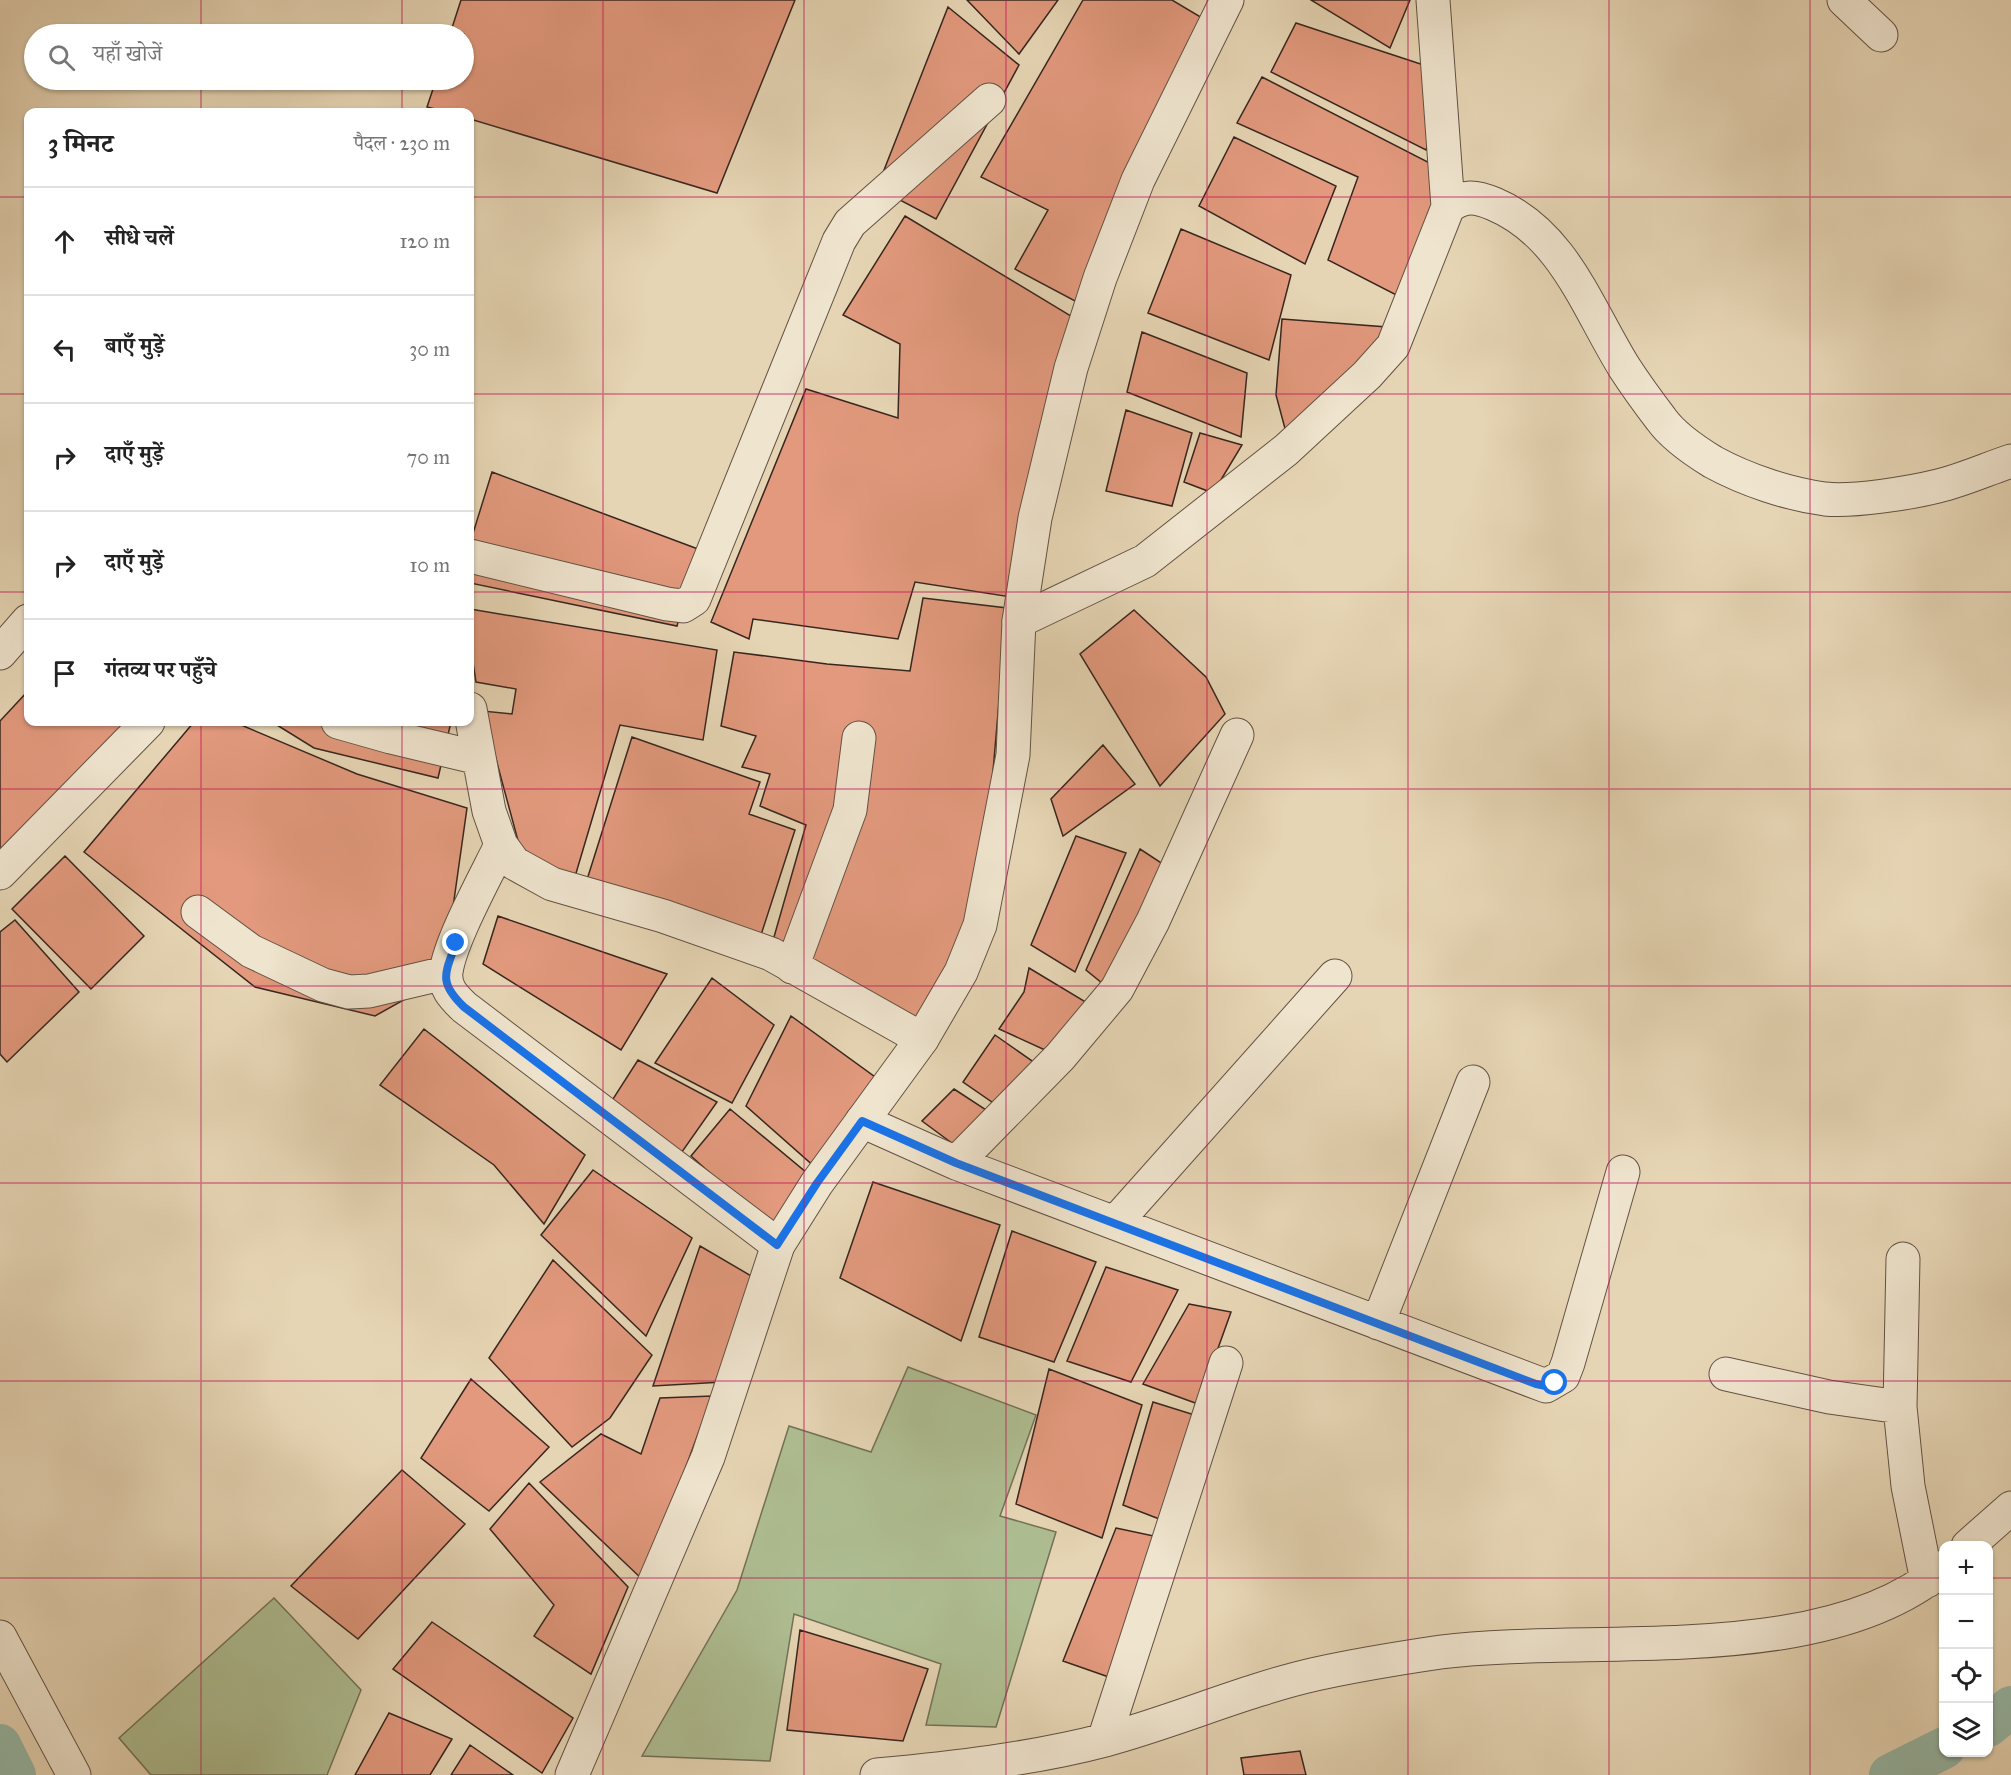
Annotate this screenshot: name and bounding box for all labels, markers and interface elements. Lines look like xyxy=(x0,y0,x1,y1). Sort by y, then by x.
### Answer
search box xyxy=(24,24,474,90)
text: यहाँ खोजें xyxy=(93,40,162,67)
icon: search xyxy=(45,41,78,74)
text: 3 मिनट xyxy=(48,127,113,159)
text: पैदल · 230 m xyxy=(354,131,450,155)
text: सीधे चलें xyxy=(105,224,174,251)
icon: ahead xyxy=(48,225,81,258)
text: 120 m xyxy=(399,229,450,253)
text: बाएँ मुड़ें xyxy=(105,332,164,359)
icon: left xyxy=(48,333,81,366)
text: 30 m xyxy=(409,337,450,361)
text: दाएँ मुड़ें xyxy=(105,440,164,467)
icon: right xyxy=(48,441,81,474)
text: 70 m xyxy=(407,445,450,469)
text: दाएँ मुड़ें xyxy=(105,548,164,575)
icon: right xyxy=(48,549,81,582)
text: 10 m xyxy=(409,553,450,577)
text: गंतव्य पर पहुँचे xyxy=(105,656,216,683)
icon: arrive xyxy=(48,657,81,690)
route end xyxy=(442,929,468,955)
route start xyxy=(1541,1369,1567,1395)
map controls xyxy=(1939,1541,1993,1757)
button: + xyxy=(1939,1541,1993,1595)
button: − xyxy=(1939,1595,1993,1649)
button: locate xyxy=(1939,1649,1993,1703)
button: layers xyxy=(1939,1703,1993,1757)

